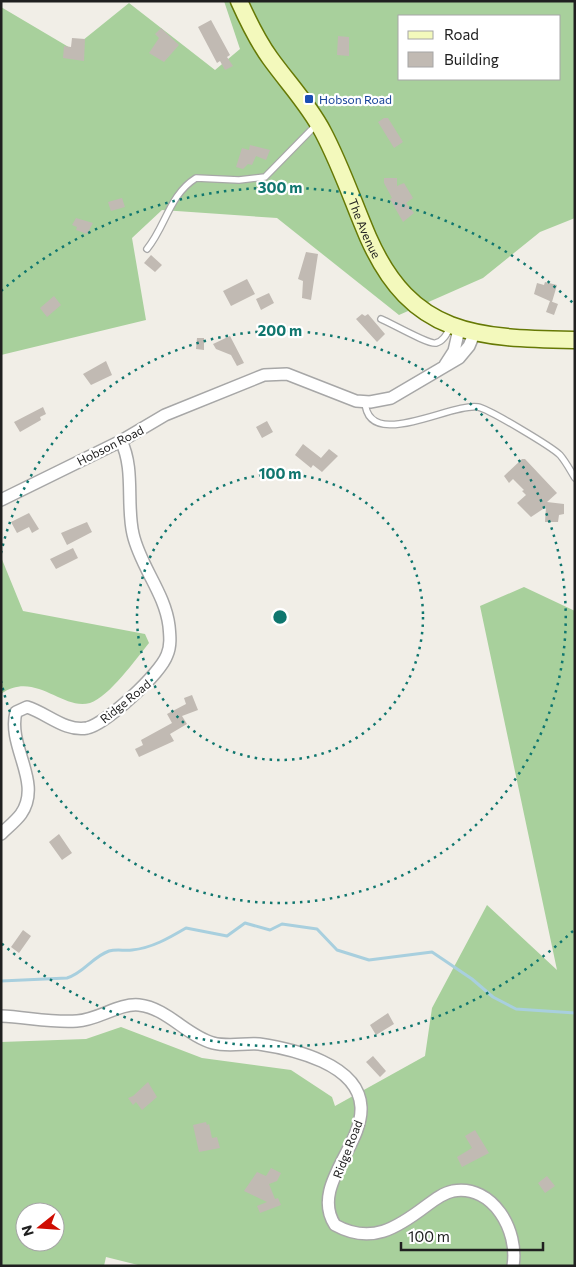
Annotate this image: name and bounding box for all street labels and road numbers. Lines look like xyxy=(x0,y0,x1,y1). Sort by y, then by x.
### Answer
street label: The Avenue xyxy=(346,196,384,260)
street label: Hobson Road xyxy=(74,422,146,468)
street label: Ridge Road xyxy=(97,676,153,726)
street label: Ridge Road xyxy=(330,1118,365,1180)

